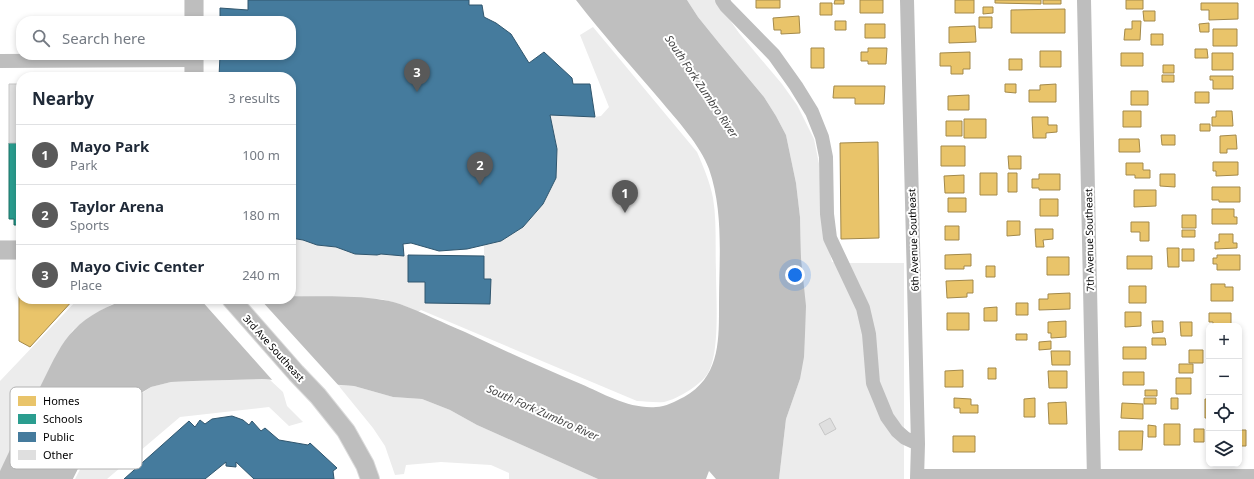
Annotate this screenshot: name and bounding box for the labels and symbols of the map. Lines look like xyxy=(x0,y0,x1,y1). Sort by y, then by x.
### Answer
water label: South Fork Zumbro River xyxy=(662,32,742,141)
pin: 3 xyxy=(404,59,430,92)
pin: 2 xyxy=(467,152,493,185)
pin: 1 xyxy=(612,180,638,213)
street label: 6th Avenue Southeast xyxy=(904,188,922,292)
street label: 7th Avenue Southeast xyxy=(1081,188,1097,292)
your location xyxy=(785,265,805,285)
street label: 3rd Ave Southeast xyxy=(240,312,308,385)
water label: South Fork Zumbro River xyxy=(485,381,602,444)
legend xyxy=(10,387,142,469)
text: Homes xyxy=(43,393,80,408)
text: Schools xyxy=(43,411,83,426)
text: Public xyxy=(43,429,74,444)
text: Other xyxy=(43,447,74,462)

